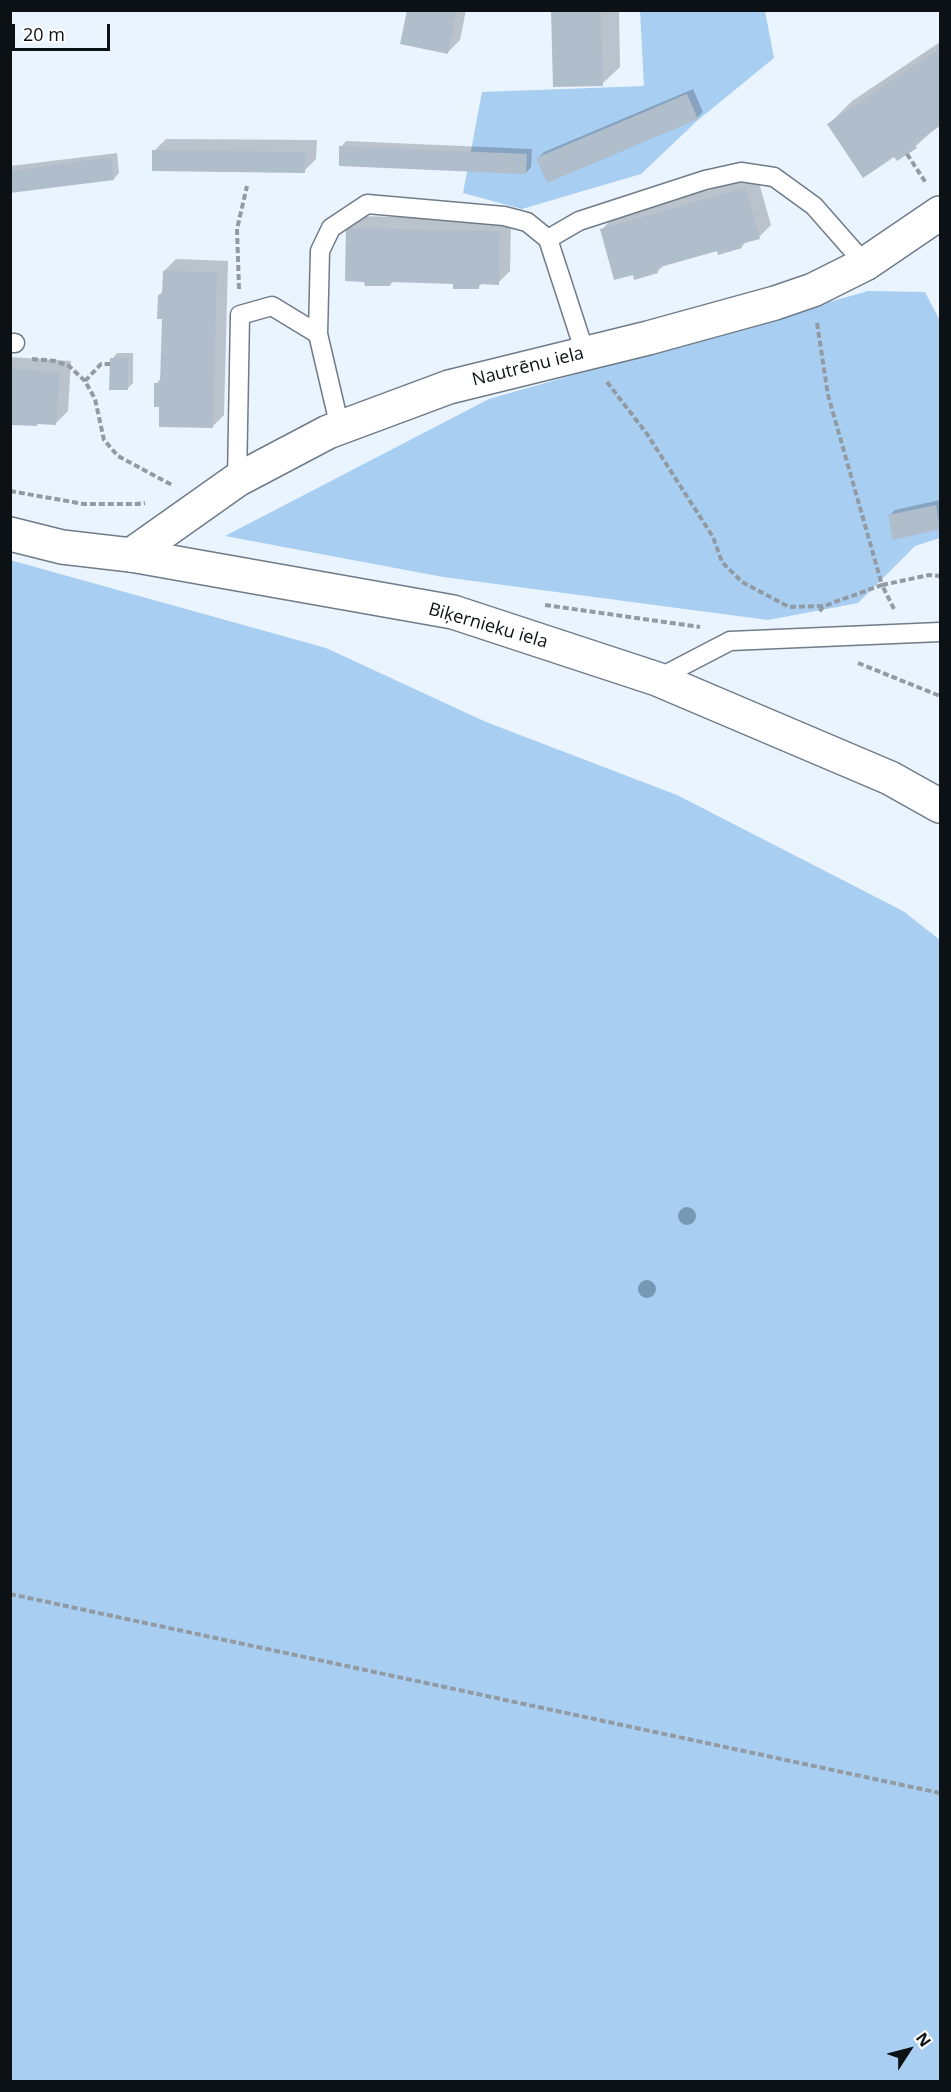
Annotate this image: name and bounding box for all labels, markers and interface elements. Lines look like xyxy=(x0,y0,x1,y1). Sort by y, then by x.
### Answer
scale bar xyxy=(15,12,112,50)
text: 20 m xyxy=(23,22,65,46)
street label: Nautrēnu iela xyxy=(470,343,586,391)
street label: Biķernieku iela xyxy=(426,599,550,653)
north arrow xyxy=(879,2020,939,2080)
text: N xyxy=(911,2028,936,2051)

